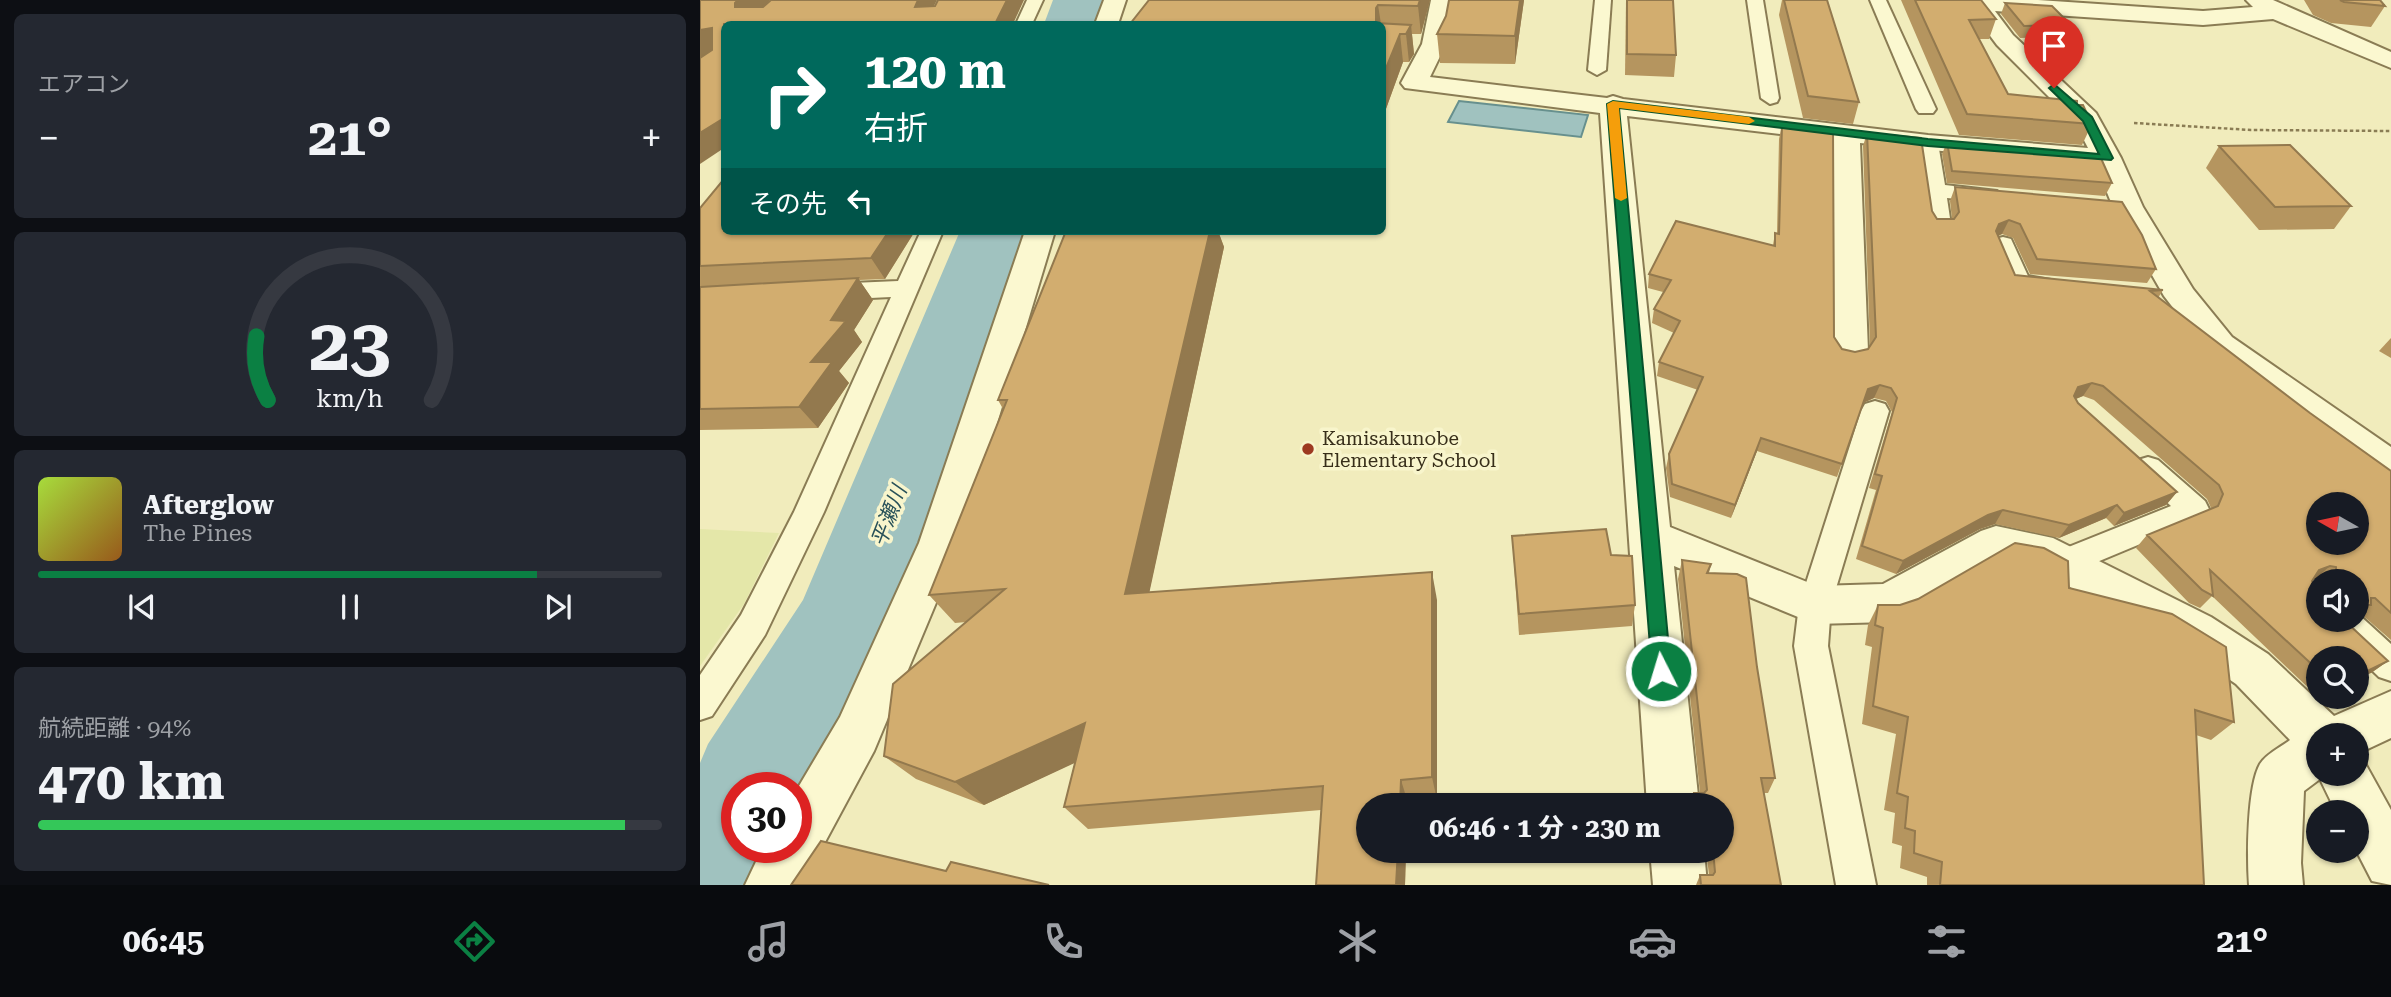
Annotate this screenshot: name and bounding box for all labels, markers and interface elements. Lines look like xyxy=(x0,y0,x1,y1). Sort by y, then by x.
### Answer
pin xyxy=(2024,16,2084,88)
icon: arrive xyxy=(2035,27,2073,65)
text: 120 m xyxy=(864,43,1006,100)
icon: right xyxy=(749,49,840,140)
text: エアコン xyxy=(38,71,130,98)
text: 21° xyxy=(308,107,392,168)
text: 右折 xyxy=(864,109,928,147)
text: − xyxy=(38,116,59,160)
text: + xyxy=(641,116,662,160)
icon: left xyxy=(841,182,879,220)
text: その先 xyxy=(749,189,827,219)
text: 23 xyxy=(309,303,391,388)
text: km/h xyxy=(317,383,383,412)
place label: Kamisakunobe Elementary School xyxy=(1322,427,1496,472)
marker: Kamisakunobe Elementary School xyxy=(1300,441,1316,457)
water label: 平瀬川 xyxy=(867,480,912,550)
text: Afterglow xyxy=(143,490,274,520)
north arrow xyxy=(2306,492,2370,555)
map controls xyxy=(2306,492,2369,863)
text: The Pines xyxy=(143,520,252,547)
button: sound xyxy=(2306,569,2369,632)
icon: previous xyxy=(123,588,161,626)
icon: pause xyxy=(331,588,369,626)
icon: next xyxy=(539,588,577,626)
position arrow xyxy=(1624,634,1698,708)
button: search xyxy=(2306,646,2369,709)
text: 航続距離 · 94% xyxy=(38,715,191,742)
button: + xyxy=(2306,723,2369,786)
text: 470 km xyxy=(38,751,225,812)
speed limit sign: 30 xyxy=(721,772,812,863)
button: − xyxy=(2306,800,2369,863)
text: 06:46 · 1 分 · 230 m xyxy=(1429,813,1661,843)
icon: directions xyxy=(450,917,499,966)
icon: music xyxy=(744,917,793,966)
icon: phone xyxy=(1039,917,1088,966)
icon: climate xyxy=(1333,917,1382,966)
icon: car xyxy=(1628,917,1677,966)
icon: filters xyxy=(1922,917,1971,966)
text: 06:45 xyxy=(123,922,204,960)
text: 21° xyxy=(2216,922,2268,960)

